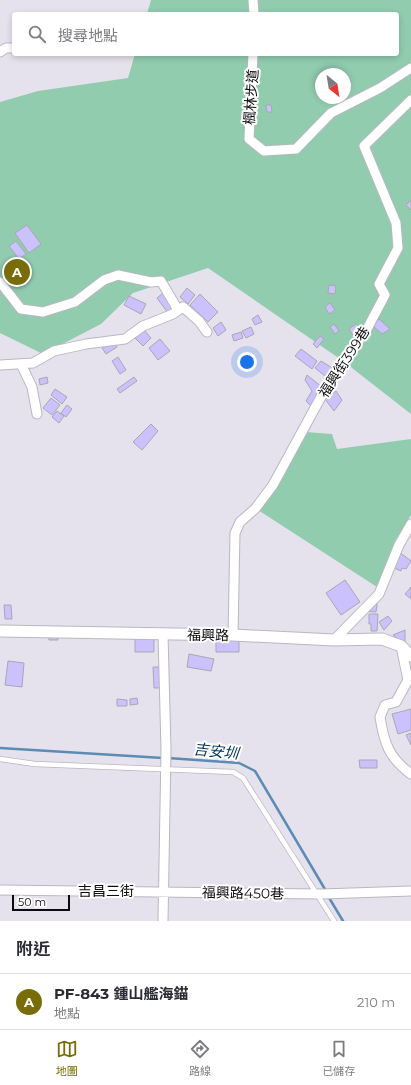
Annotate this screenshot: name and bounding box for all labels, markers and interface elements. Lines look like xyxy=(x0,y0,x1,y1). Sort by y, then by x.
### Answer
search box xyxy=(12,12,399,56)
icon: search xyxy=(26,23,48,45)
text: 搜尋地點 xyxy=(58,26,118,45)
street label: 楓林步道 xyxy=(240,68,262,126)
north arrow xyxy=(315,68,351,104)
pin: A xyxy=(4,257,30,287)
street label: 福興街399巷 xyxy=(314,323,374,401)
your location xyxy=(237,352,257,372)
street label: 福興路 xyxy=(187,626,229,644)
water label: 吉安圳 xyxy=(193,739,241,763)
street label: 吉昌三街 xyxy=(78,882,134,900)
street label: 福興路450巷 xyxy=(202,883,284,903)
scale bar xyxy=(12,893,70,912)
text: 50 m xyxy=(18,895,46,909)
text: 附近 xyxy=(16,939,50,959)
text: PF-843 鍾山艦海錨 xyxy=(54,984,188,1003)
text: A xyxy=(24,994,34,1010)
text: 210 m xyxy=(357,994,395,1010)
text: 地點 xyxy=(54,1005,80,1021)
tab: 地圖 xyxy=(56,1038,78,1078)
tab: 路線 xyxy=(189,1038,211,1078)
tab: 已儲存 xyxy=(322,1038,355,1078)

